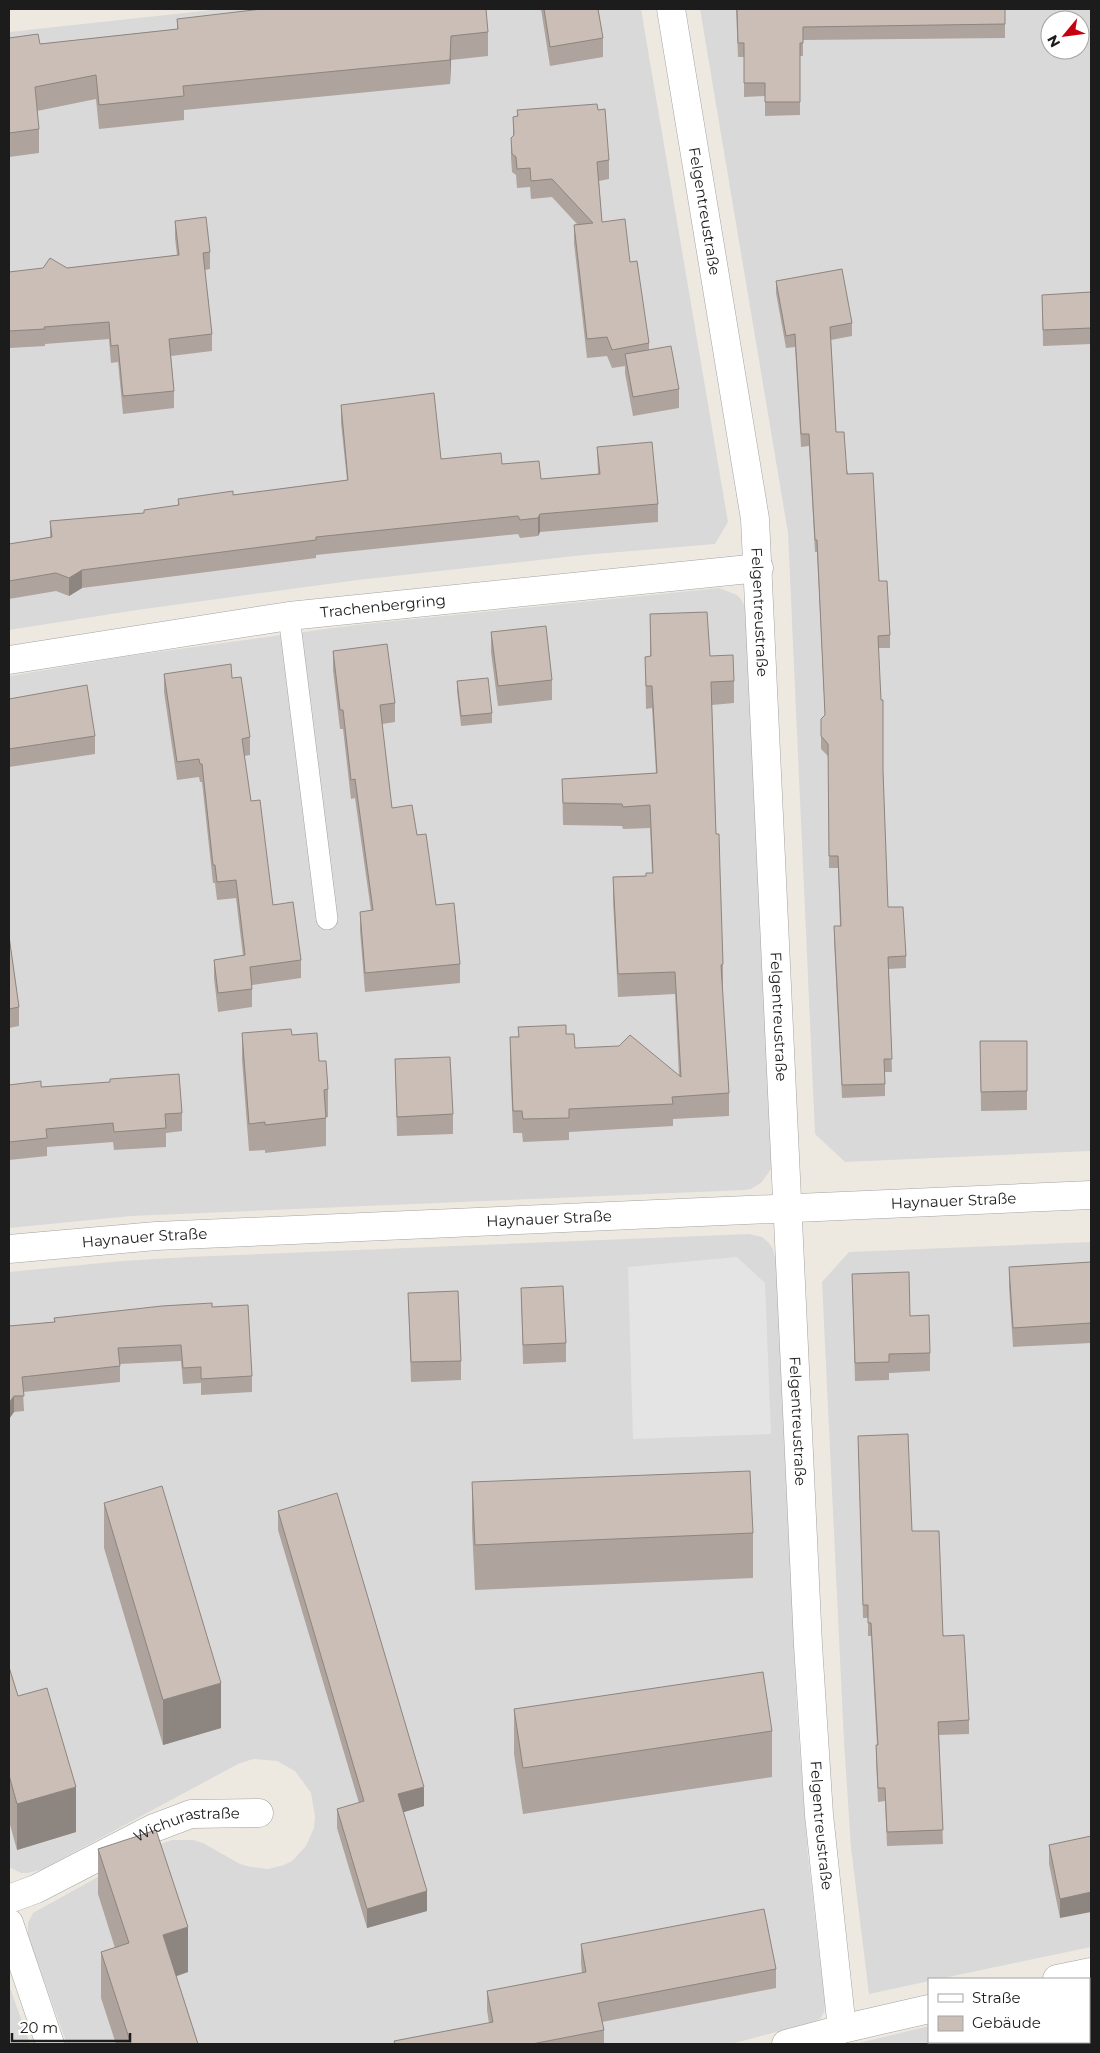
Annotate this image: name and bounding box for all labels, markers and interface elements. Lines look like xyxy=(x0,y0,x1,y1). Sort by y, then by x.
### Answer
north arrow xyxy=(1040,10,1090,60)
text: N xyxy=(1043,32,1064,51)
street label: Felgentreustraße xyxy=(685,146,725,277)
street label: Felgentreustraße xyxy=(747,547,772,677)
street label: Trachenbergring xyxy=(319,590,447,622)
street label: Felgentreustraße xyxy=(766,951,791,1082)
street label: Haynauer Straße xyxy=(890,1188,1017,1213)
street label: Haynauer Straße xyxy=(486,1206,612,1231)
street label: Haynauer Straße xyxy=(81,1224,208,1252)
street label: Felgentreustraße xyxy=(785,1356,811,1486)
street label: Felgentreustraße xyxy=(807,1760,837,1891)
street label: Wichurastraße xyxy=(130,1803,240,1846)
legend xyxy=(928,1978,1090,2043)
text: Straße xyxy=(972,1988,1021,2007)
scale bar xyxy=(12,2010,130,2042)
text: Gebäude xyxy=(972,2013,1041,2032)
text: 20 m xyxy=(20,2018,58,2037)

